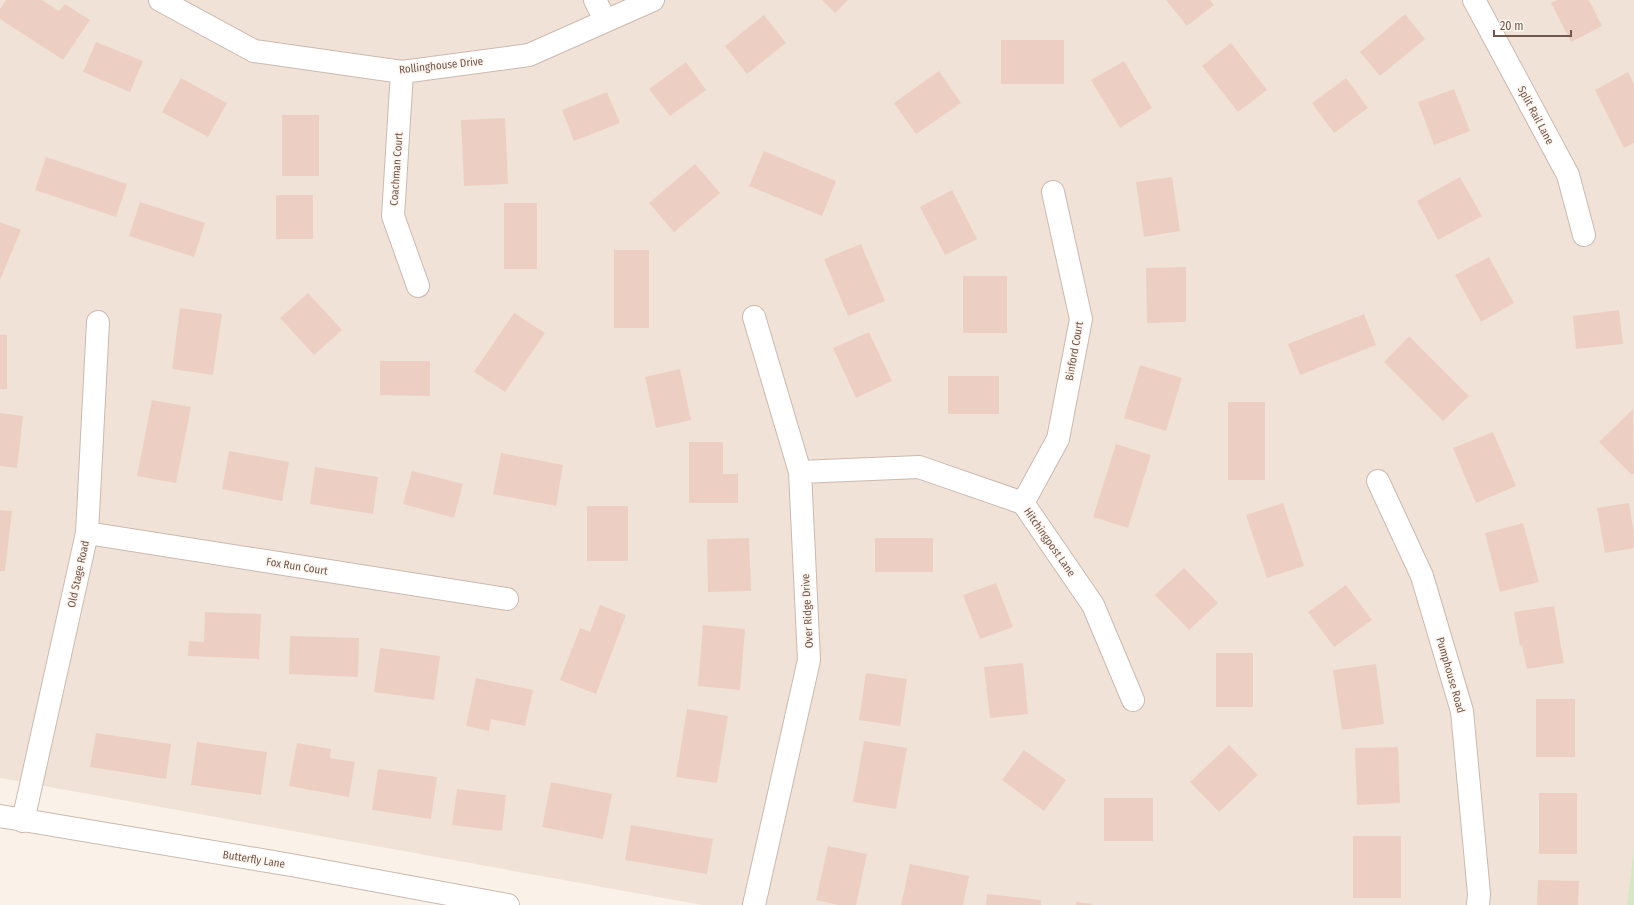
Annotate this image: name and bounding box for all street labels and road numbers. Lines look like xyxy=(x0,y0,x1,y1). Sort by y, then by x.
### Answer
street label: Rollinghouse Drive xyxy=(398,55,484,76)
street label: Split Rail Lane xyxy=(1515,84,1556,147)
street label: Coachman Court xyxy=(387,132,406,206)
street label: Binford Court xyxy=(1063,320,1086,382)
street label: Hitchingpost Lane xyxy=(1021,505,1078,579)
street label: Old Stage Road xyxy=(65,539,92,609)
street label: Fox Run Court xyxy=(265,555,329,578)
street label: Over Ridge Drive xyxy=(799,573,816,649)
street label: Pumphouse Road xyxy=(1433,636,1468,715)
street label: Butterfly Lane xyxy=(222,848,286,871)

